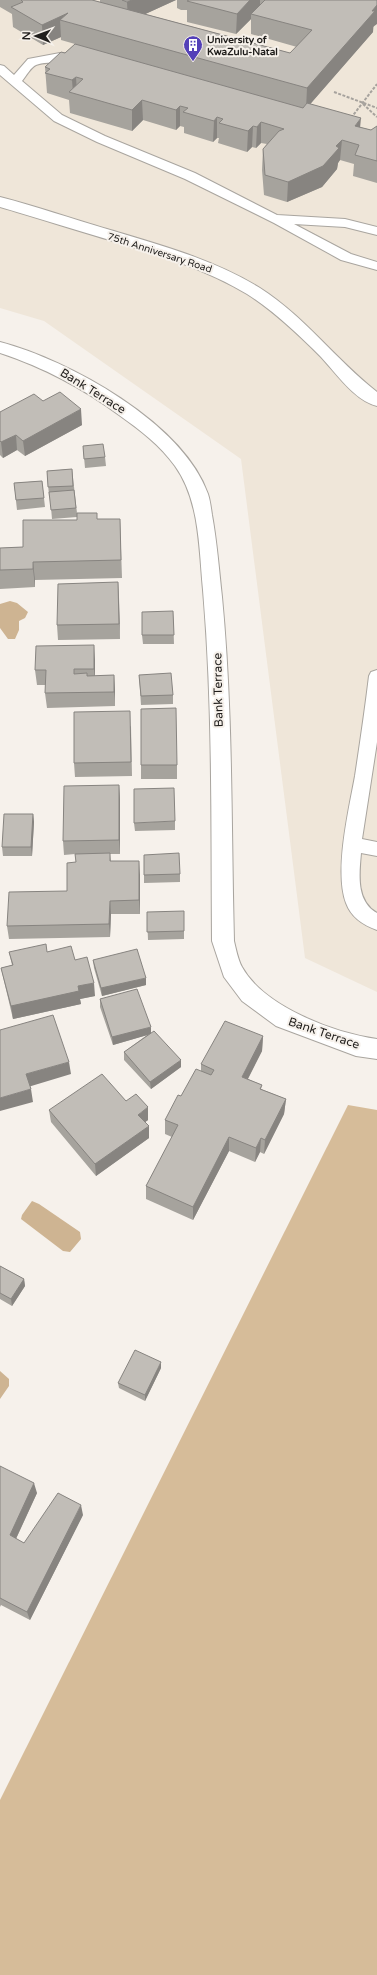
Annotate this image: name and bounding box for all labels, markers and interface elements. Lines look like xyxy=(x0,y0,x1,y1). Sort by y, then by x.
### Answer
north arrow xyxy=(16,16,56,56)
text: N xyxy=(20,31,33,40)
building icon: University of KwaZulu-Natal xyxy=(182,34,204,62)
place label: University of KwaZulu-Natal xyxy=(207,34,278,58)
street label: 75th Anniversary Road xyxy=(106,230,213,276)
street label: Bank Terrace xyxy=(58,365,128,417)
street label: Bank Terrace xyxy=(210,652,226,727)
street label: Bank Terrace xyxy=(287,1014,362,1052)

